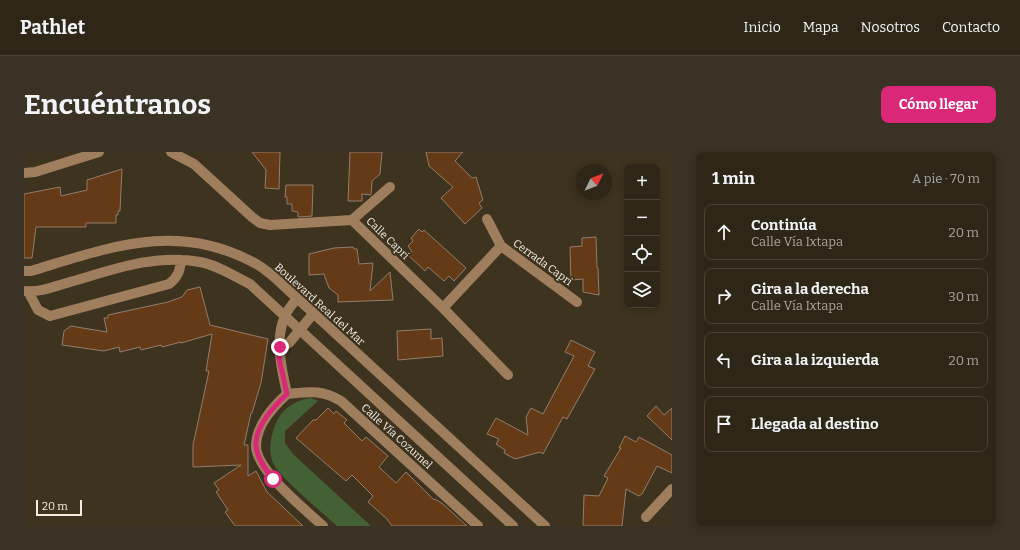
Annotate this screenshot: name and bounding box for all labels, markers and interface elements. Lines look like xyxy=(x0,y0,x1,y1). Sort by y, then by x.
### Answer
text: Pathlet xyxy=(20,16,85,39)
text: Inicio xyxy=(744,19,781,36)
text: Mapa xyxy=(803,19,839,36)
text: Nosotros xyxy=(861,19,920,36)
text: Contacto xyxy=(942,19,1000,36)
button: Cómo llegar xyxy=(881,86,996,123)
text: Encuéntranos xyxy=(24,88,211,121)
north arrow xyxy=(576,164,612,200)
map controls xyxy=(624,164,660,308)
button: + xyxy=(624,164,660,200)
text: 1 min xyxy=(712,168,755,189)
text: A pie · 70 m xyxy=(912,171,980,186)
button: − xyxy=(624,200,660,236)
street label: Calle Capri xyxy=(363,215,412,263)
text: Continúa xyxy=(751,216,817,234)
icon: ahead xyxy=(713,221,735,243)
text: 20 m xyxy=(949,225,979,240)
text: Calle Vía Ixtapa xyxy=(751,234,843,249)
button: locate xyxy=(624,236,660,272)
street label: Cerrada Capri xyxy=(511,237,575,289)
street label: Boulevard Real del Mar xyxy=(272,260,368,348)
button: layers xyxy=(624,272,660,308)
text: Gira a la derecha xyxy=(751,280,869,298)
icon: right xyxy=(713,285,735,307)
text: 30 m xyxy=(948,289,979,304)
text: Calle Vía Ixtapa xyxy=(751,298,843,313)
route end xyxy=(271,338,289,356)
icon: left xyxy=(713,349,735,371)
text: Gira a la izquierda xyxy=(751,351,879,369)
text: 20 m xyxy=(949,353,979,368)
street label: Calle Vía Cozumel xyxy=(359,401,435,472)
icon: arrive xyxy=(713,413,735,435)
text: Llegada al destino xyxy=(751,415,879,433)
route start xyxy=(264,470,282,488)
scale bar xyxy=(36,498,82,517)
text: 20 m xyxy=(42,500,68,513)

